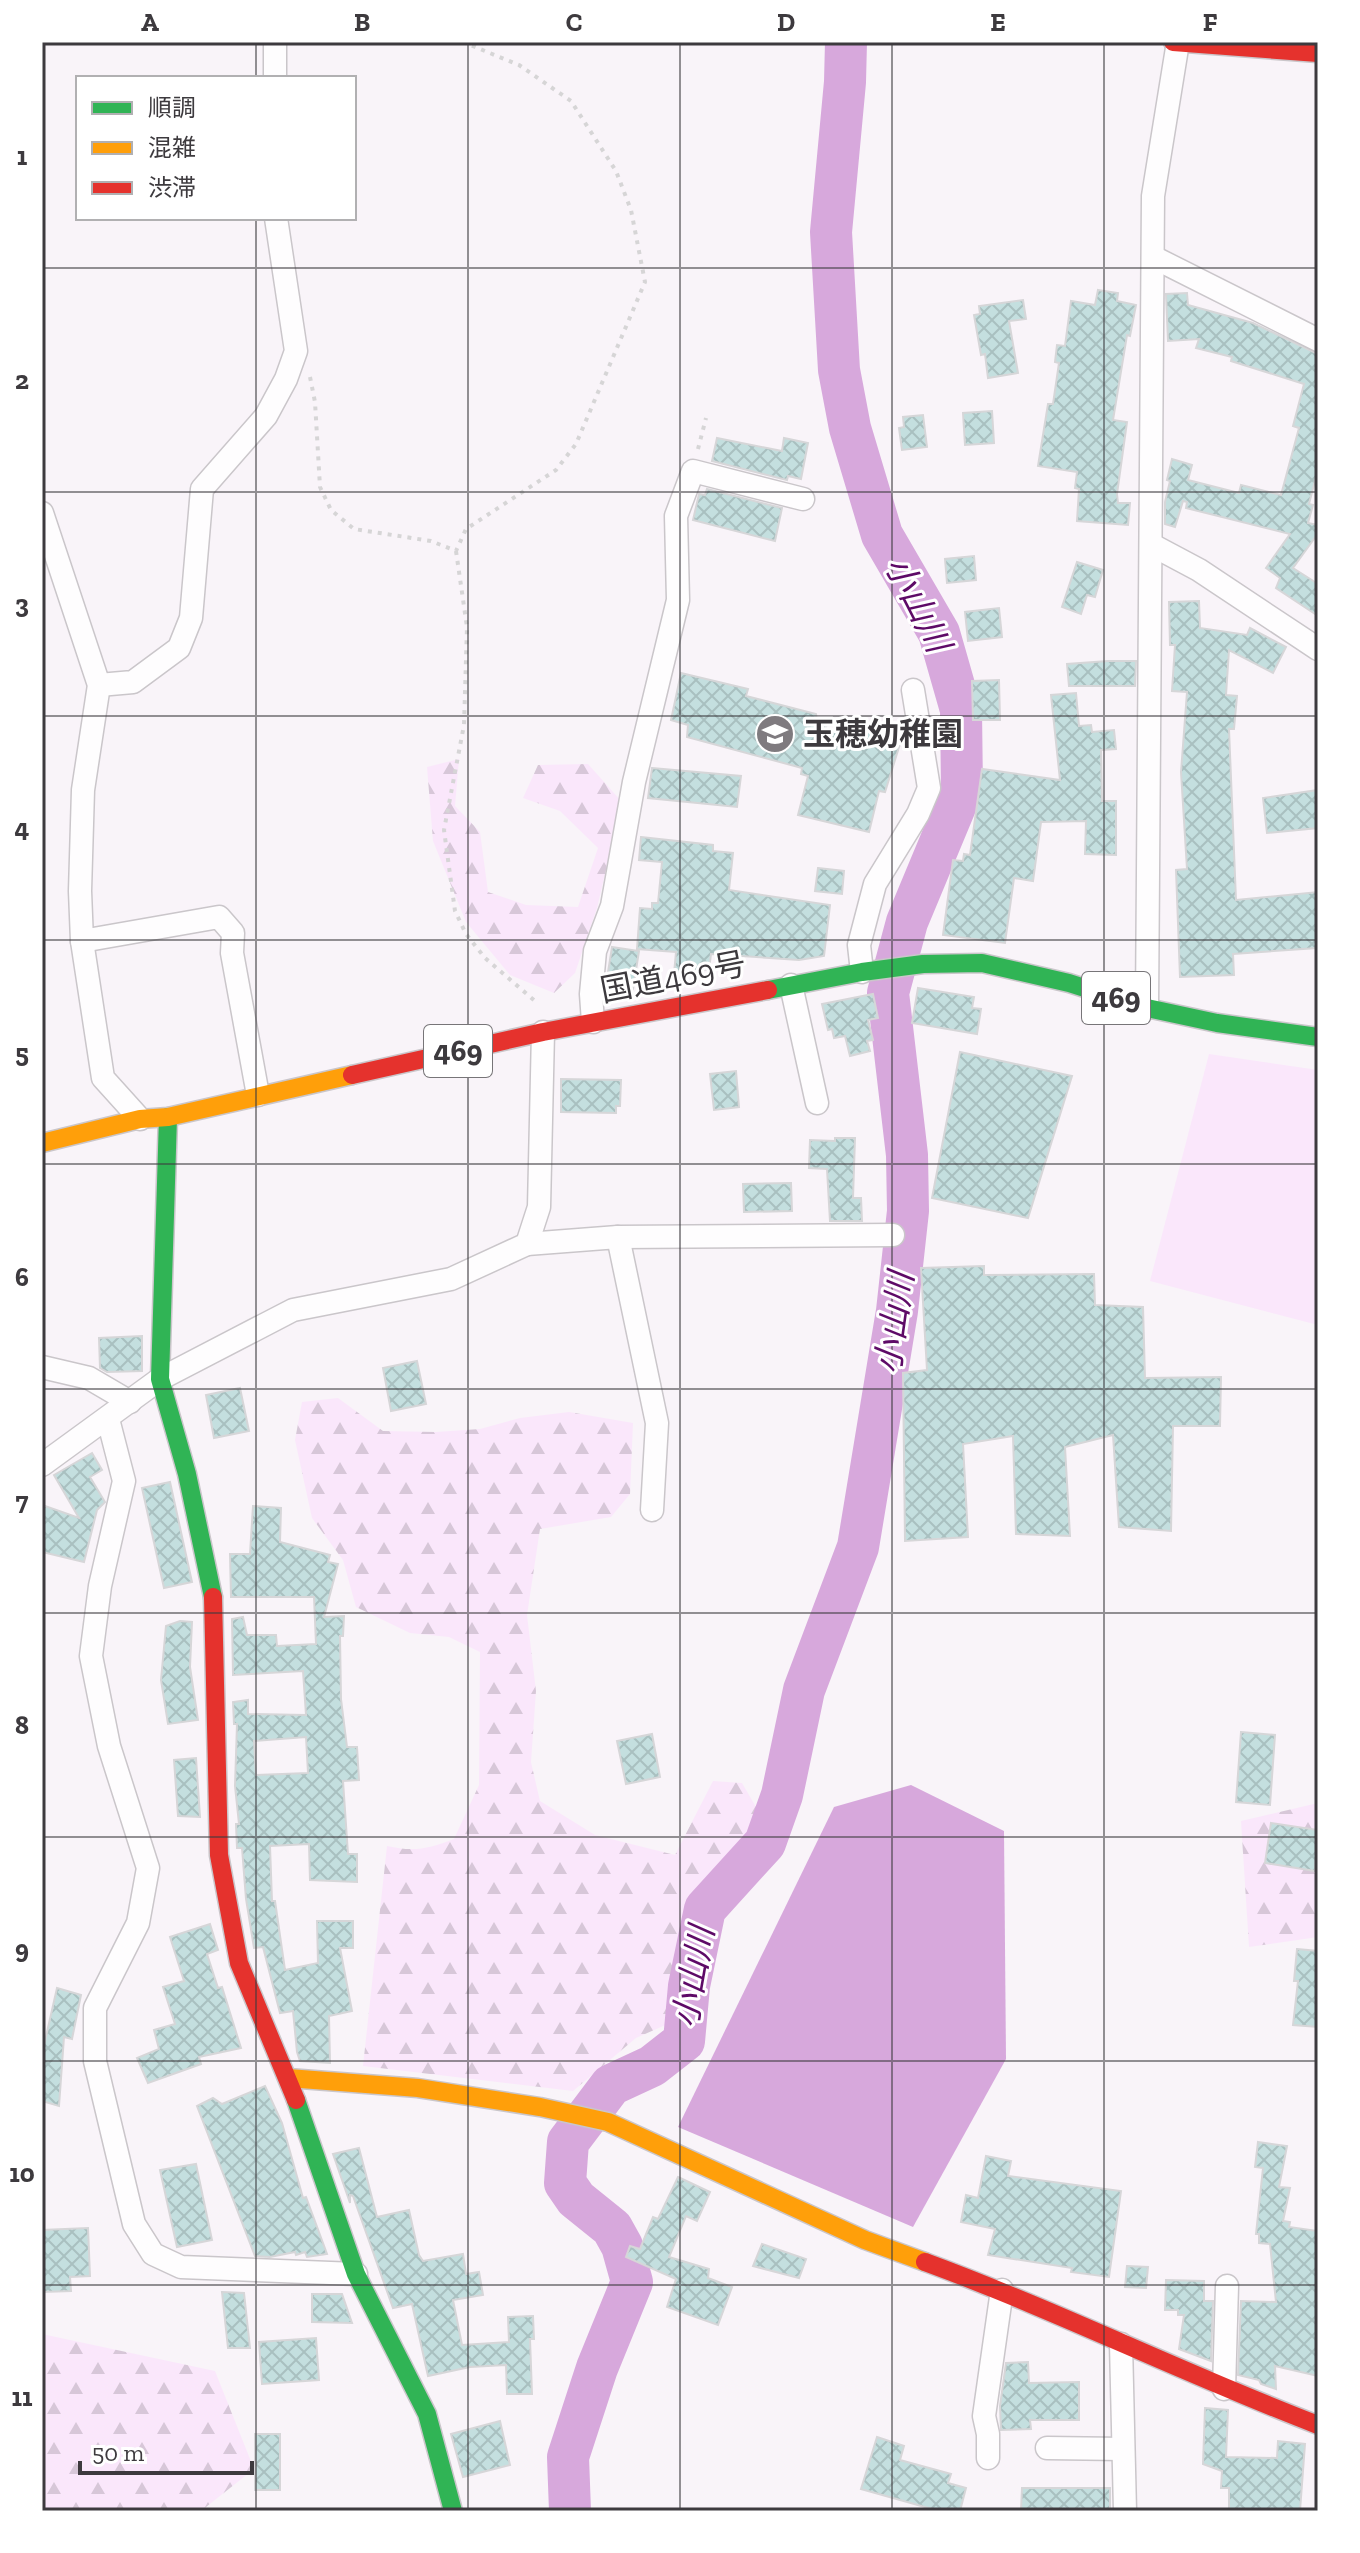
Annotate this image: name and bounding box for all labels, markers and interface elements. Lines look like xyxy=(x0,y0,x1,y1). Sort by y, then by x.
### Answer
text: A xyxy=(141,6,159,38)
text: B xyxy=(354,6,370,38)
text: C xyxy=(566,6,582,38)
text: D xyxy=(777,6,795,38)
text: E xyxy=(990,6,1006,38)
text: F xyxy=(1203,6,1218,38)
legend xyxy=(76,76,356,220)
text: 順調 xyxy=(148,93,196,122)
text: 混雑 xyxy=(148,133,196,162)
text: 1 xyxy=(17,140,28,172)
text: 渋滞 xyxy=(148,173,196,202)
text: 2 xyxy=(15,364,29,396)
water label: 小山川 xyxy=(876,549,960,662)
text: 3 xyxy=(15,588,29,620)
school or university icon: 玉穂幼稚園 xyxy=(754,713,796,755)
place label: 玉穂幼稚園 xyxy=(803,715,963,753)
text: 4 xyxy=(15,812,30,844)
street label: 国道469号 xyxy=(597,944,749,1010)
road number: 469 xyxy=(1082,972,1150,1024)
road number: 469 xyxy=(424,1025,492,1077)
text: 5 xyxy=(15,1037,29,1069)
text: 6 xyxy=(15,1261,29,1293)
water label: 小山川 xyxy=(867,1267,922,1376)
text: 7 xyxy=(16,1485,29,1517)
text: 8 xyxy=(15,1709,29,1741)
water label: 小山川 xyxy=(664,1920,723,2031)
text: 9 xyxy=(15,1933,29,1965)
text: 10 xyxy=(9,2157,35,2189)
text: 11 xyxy=(11,2381,33,2413)
scale bar xyxy=(80,2425,252,2475)
text: 50 m xyxy=(92,2438,145,2467)

